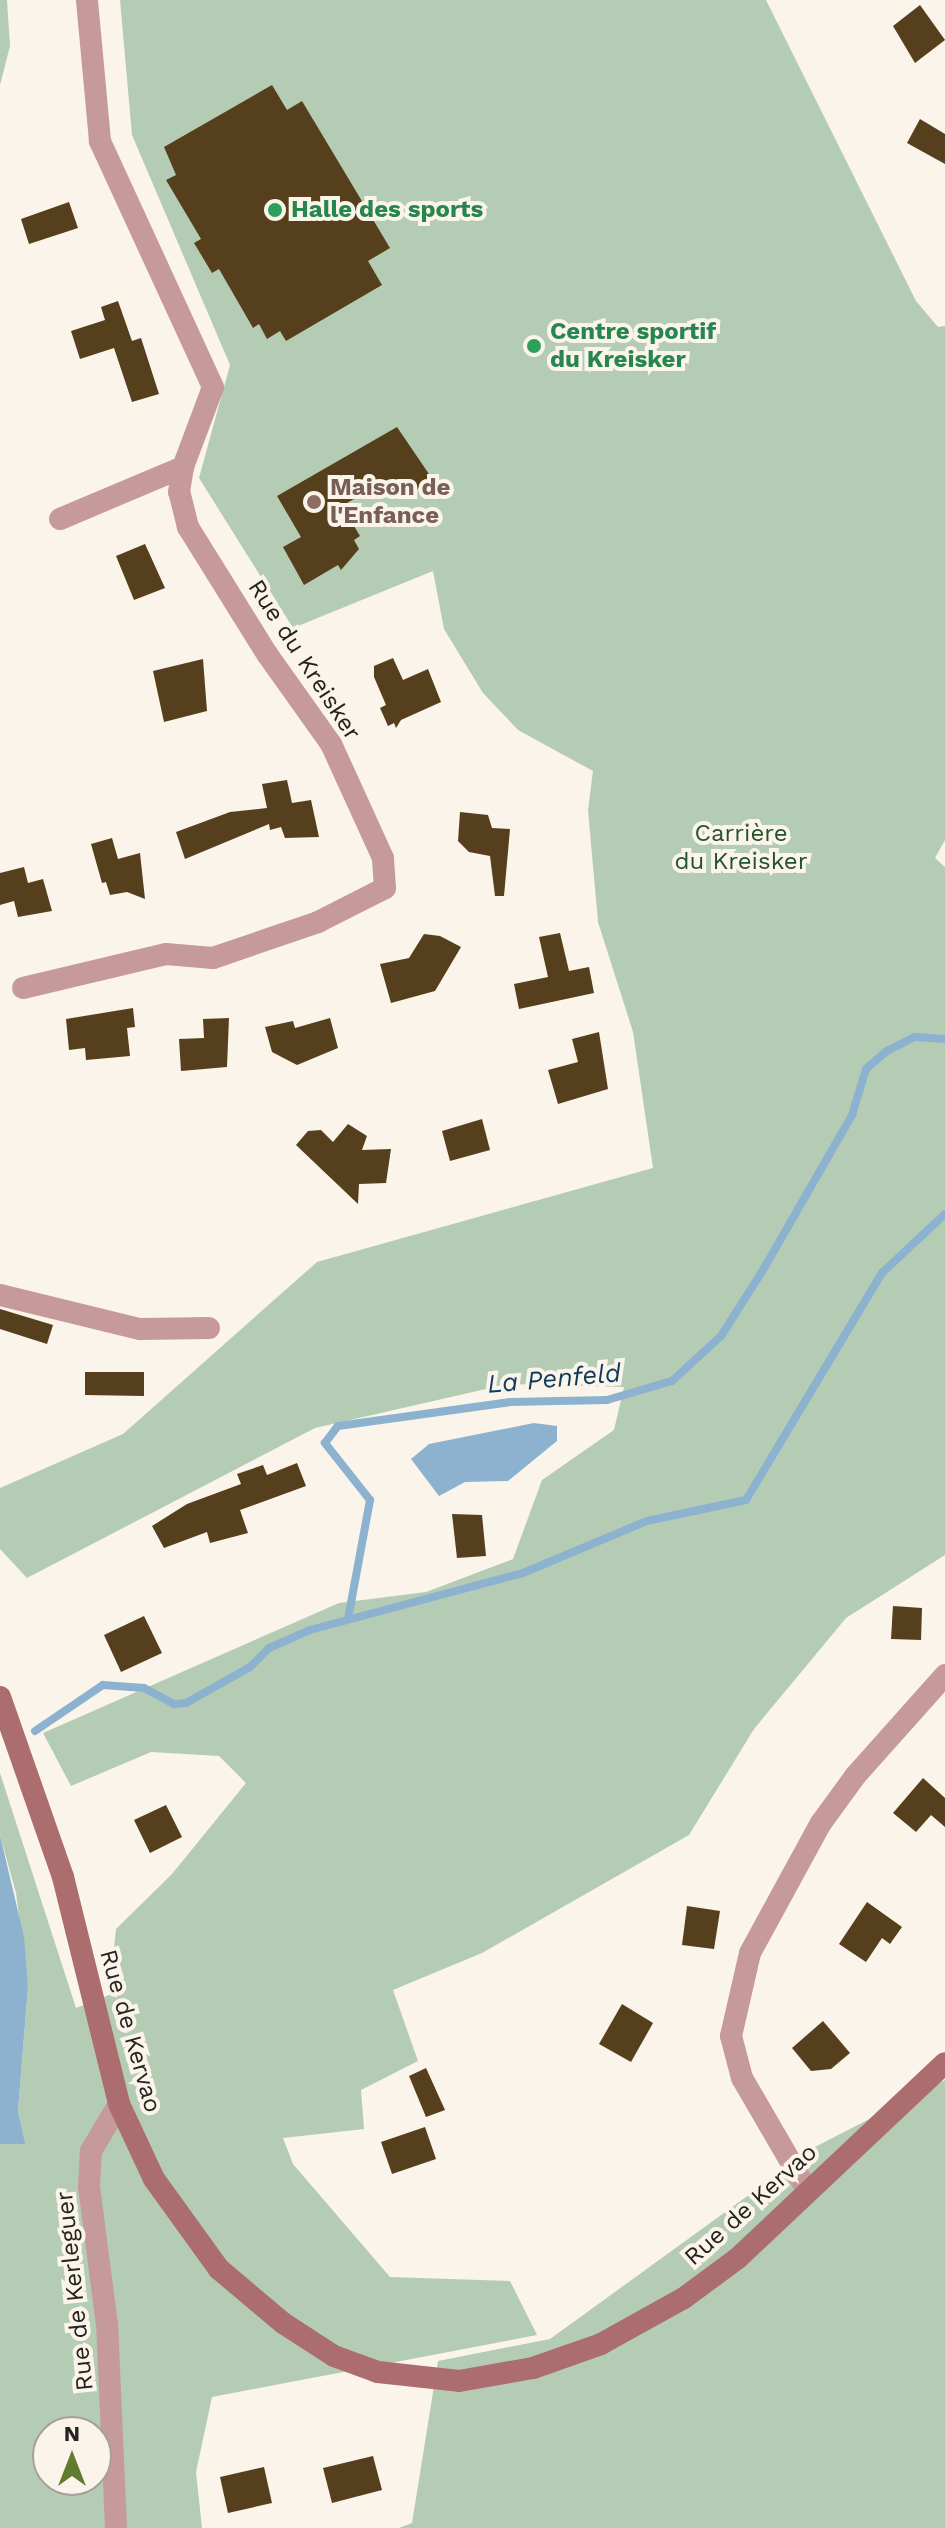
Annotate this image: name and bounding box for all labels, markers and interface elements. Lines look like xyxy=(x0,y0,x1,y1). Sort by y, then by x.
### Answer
place label: Halle des sports xyxy=(291,196,483,224)
marker: Halle des sports xyxy=(266,201,284,219)
place label: Centre sportif du Kreisker xyxy=(550,318,716,374)
marker: Centre sportif du Kreisker xyxy=(525,337,543,355)
place label: Maison de l'Enfance xyxy=(330,474,450,530)
marker: Maison de l'Enfance xyxy=(305,493,323,511)
street label: Rue du Kreisker xyxy=(241,574,367,746)
park label: Carrière du Kreisker xyxy=(675,820,807,876)
water label: La Penfeld xyxy=(486,1358,622,1400)
street label: Rue de Kervao xyxy=(93,1946,167,2116)
street label: Rue de Kervao xyxy=(679,2138,823,2272)
street label: Rue de Kerleguer xyxy=(50,2190,100,2392)
north arrow xyxy=(32,2416,112,2496)
text: N xyxy=(64,2421,80,2446)

